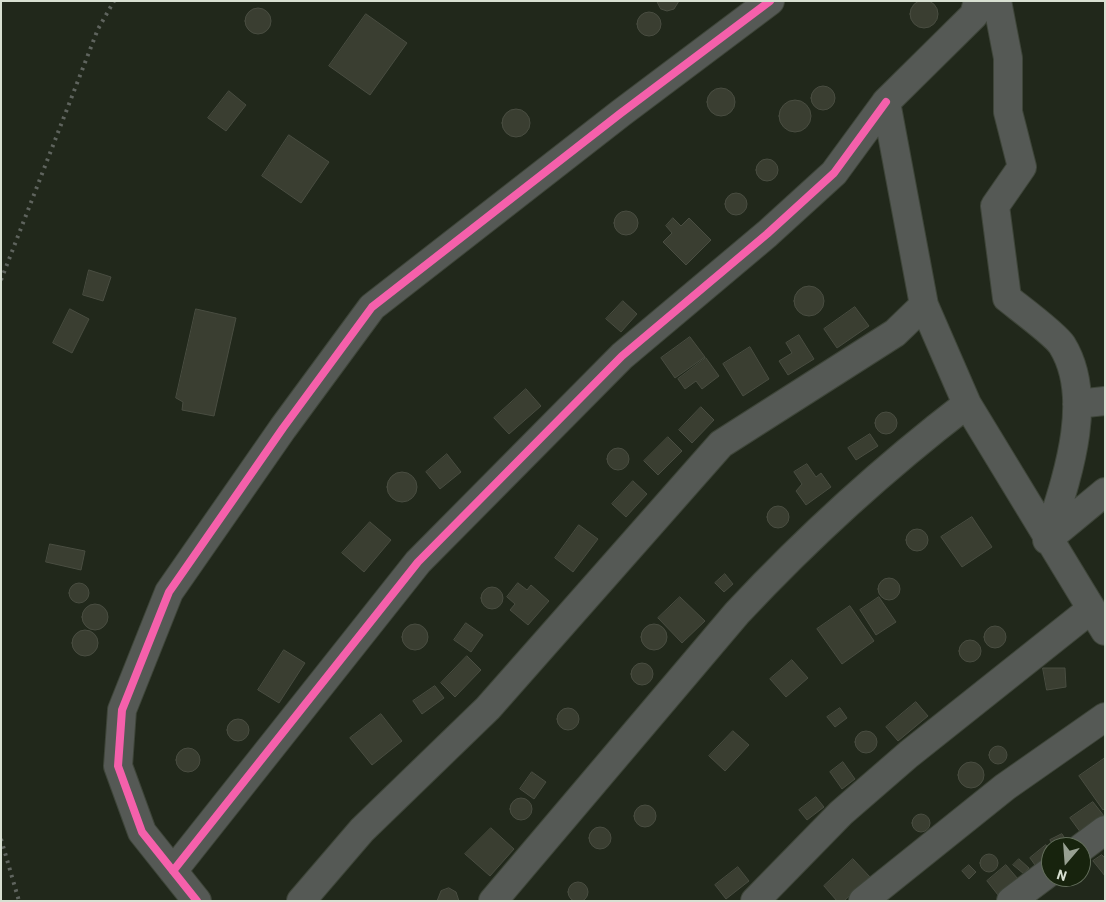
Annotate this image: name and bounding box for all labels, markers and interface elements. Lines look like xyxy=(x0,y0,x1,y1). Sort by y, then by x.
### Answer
north arrow xyxy=(1041,837,1091,887)
text: N xyxy=(1054,866,1069,885)

